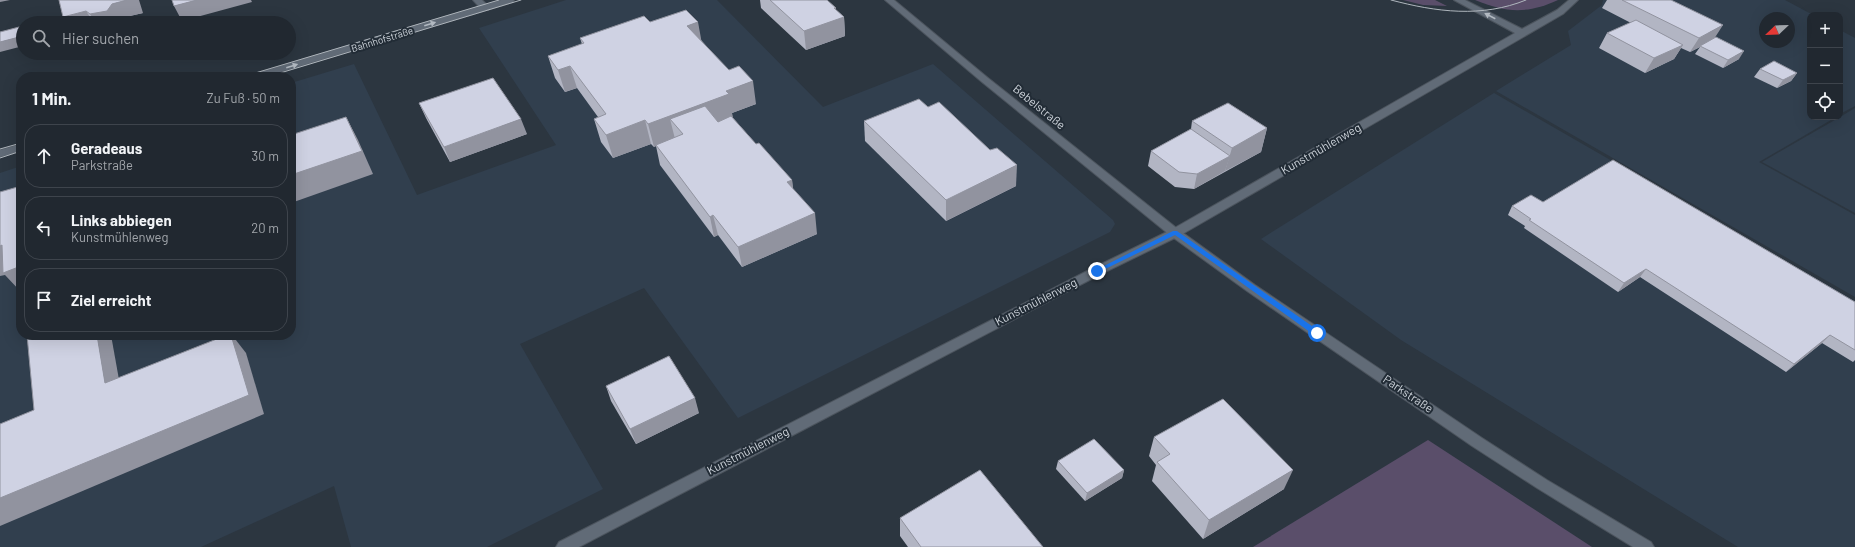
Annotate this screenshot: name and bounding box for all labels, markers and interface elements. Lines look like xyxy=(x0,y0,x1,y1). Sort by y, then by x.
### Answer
north arrow xyxy=(1759,12,1795,48)
map controls xyxy=(1807,12,1843,120)
button: + xyxy=(1807,12,1843,48)
one-way arrow xyxy=(1484,13,1495,20)
search box xyxy=(16,16,296,60)
one-way arrow xyxy=(424,21,436,27)
street label: Bahnhofstraße xyxy=(350,24,414,54)
icon: search xyxy=(30,27,52,49)
text: Hier suchen xyxy=(62,29,139,47)
button: − xyxy=(1807,48,1843,84)
one-way arrow xyxy=(286,63,298,69)
street label: Bebelstraße xyxy=(1011,81,1069,132)
button: locate xyxy=(1807,84,1843,120)
text: 1 Min. xyxy=(32,88,72,108)
text: Zu Fuß · 50 m xyxy=(207,90,280,106)
street label: Kunstmühlenweg xyxy=(1278,120,1363,177)
text: Geradeaus xyxy=(71,139,142,157)
icon: ahead xyxy=(33,145,55,167)
text: 30 m xyxy=(252,148,279,164)
text: Parkstraße xyxy=(71,157,133,173)
text: Links abbiegen xyxy=(71,211,172,229)
icon: left xyxy=(33,217,55,239)
text: 20 m xyxy=(251,220,279,236)
text: Kunstmühlenweg xyxy=(71,229,169,245)
route end xyxy=(1088,262,1106,280)
street label: Kunstmühlenweg xyxy=(992,274,1079,328)
icon: arrive xyxy=(33,289,55,311)
text: Ziel erreicht xyxy=(71,291,152,309)
route start xyxy=(1308,324,1326,342)
street label: Parkstraße xyxy=(1381,371,1436,415)
street label: Kunstmühlenweg xyxy=(704,423,791,477)

